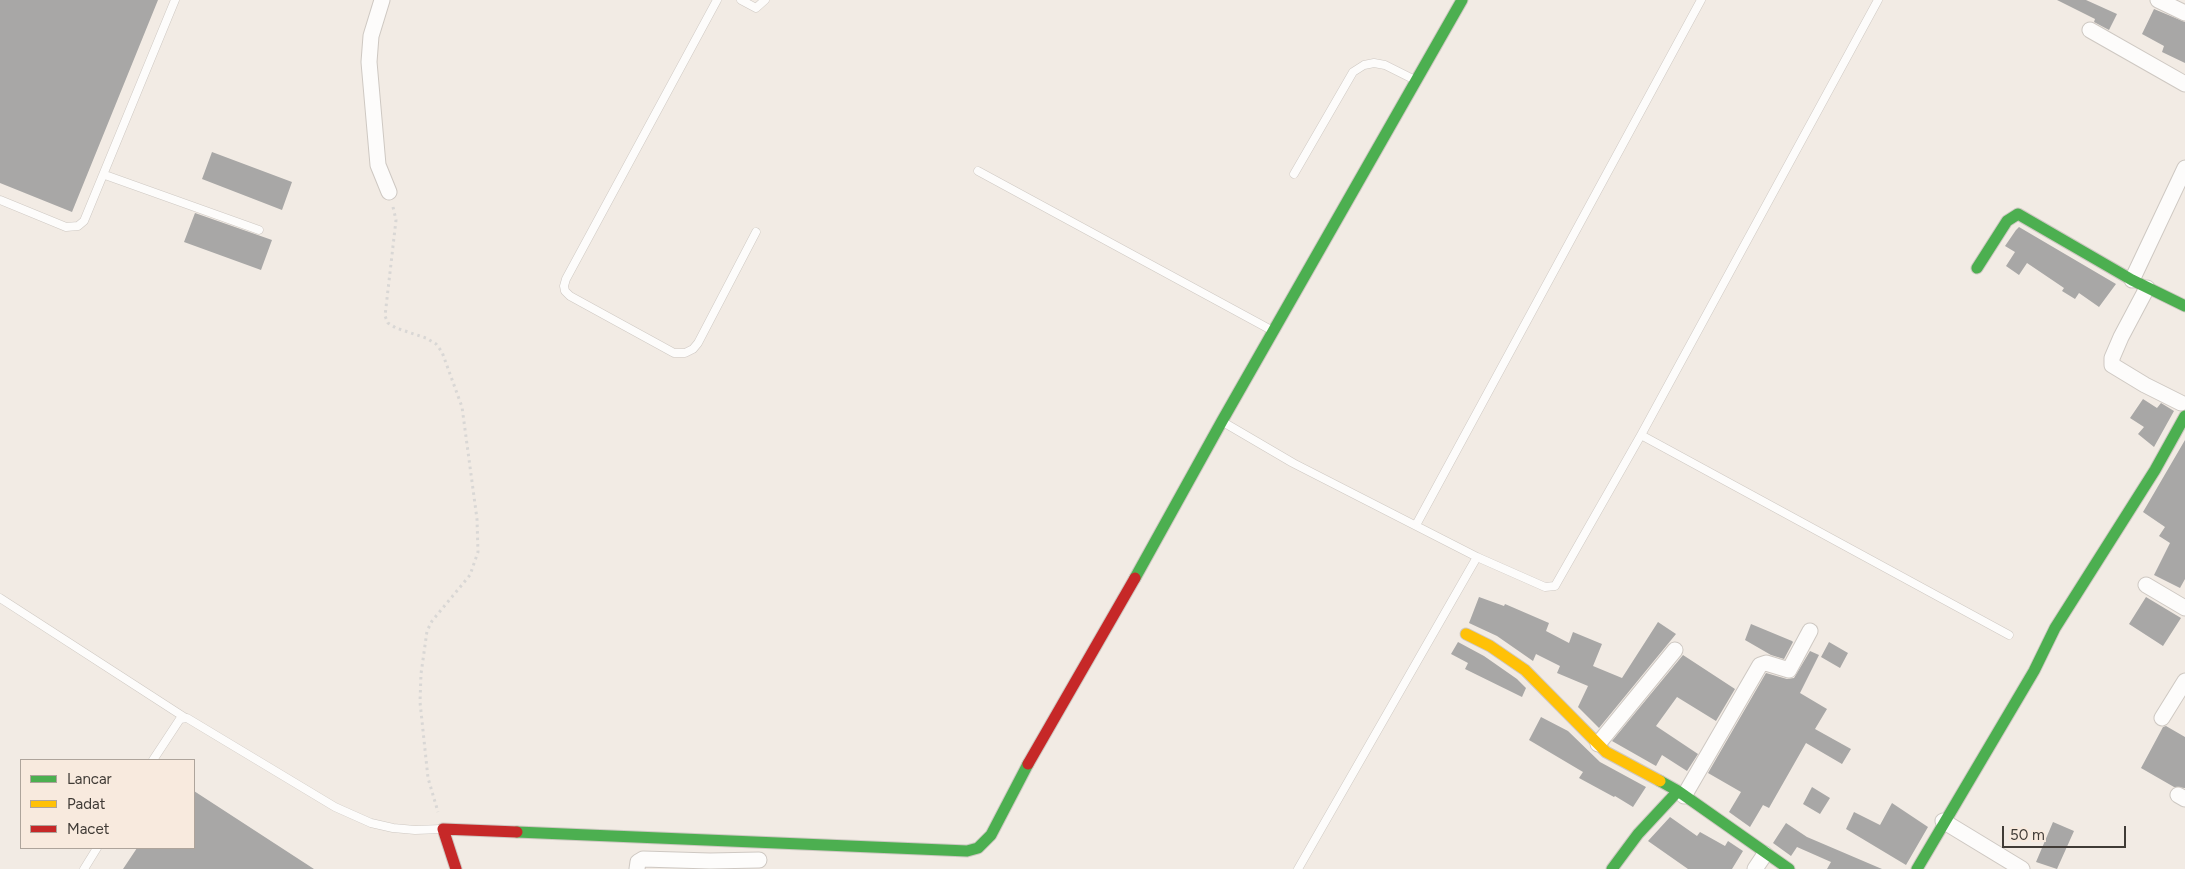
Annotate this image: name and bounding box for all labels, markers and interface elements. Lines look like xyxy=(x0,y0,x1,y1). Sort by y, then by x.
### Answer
legend xyxy=(20,759,195,849)
text: Lancar xyxy=(67,770,112,788)
text: Padat xyxy=(67,795,105,813)
scale bar xyxy=(2005,816,2129,848)
text: Macet xyxy=(67,820,109,838)
text: 50 m xyxy=(2010,826,2045,844)

